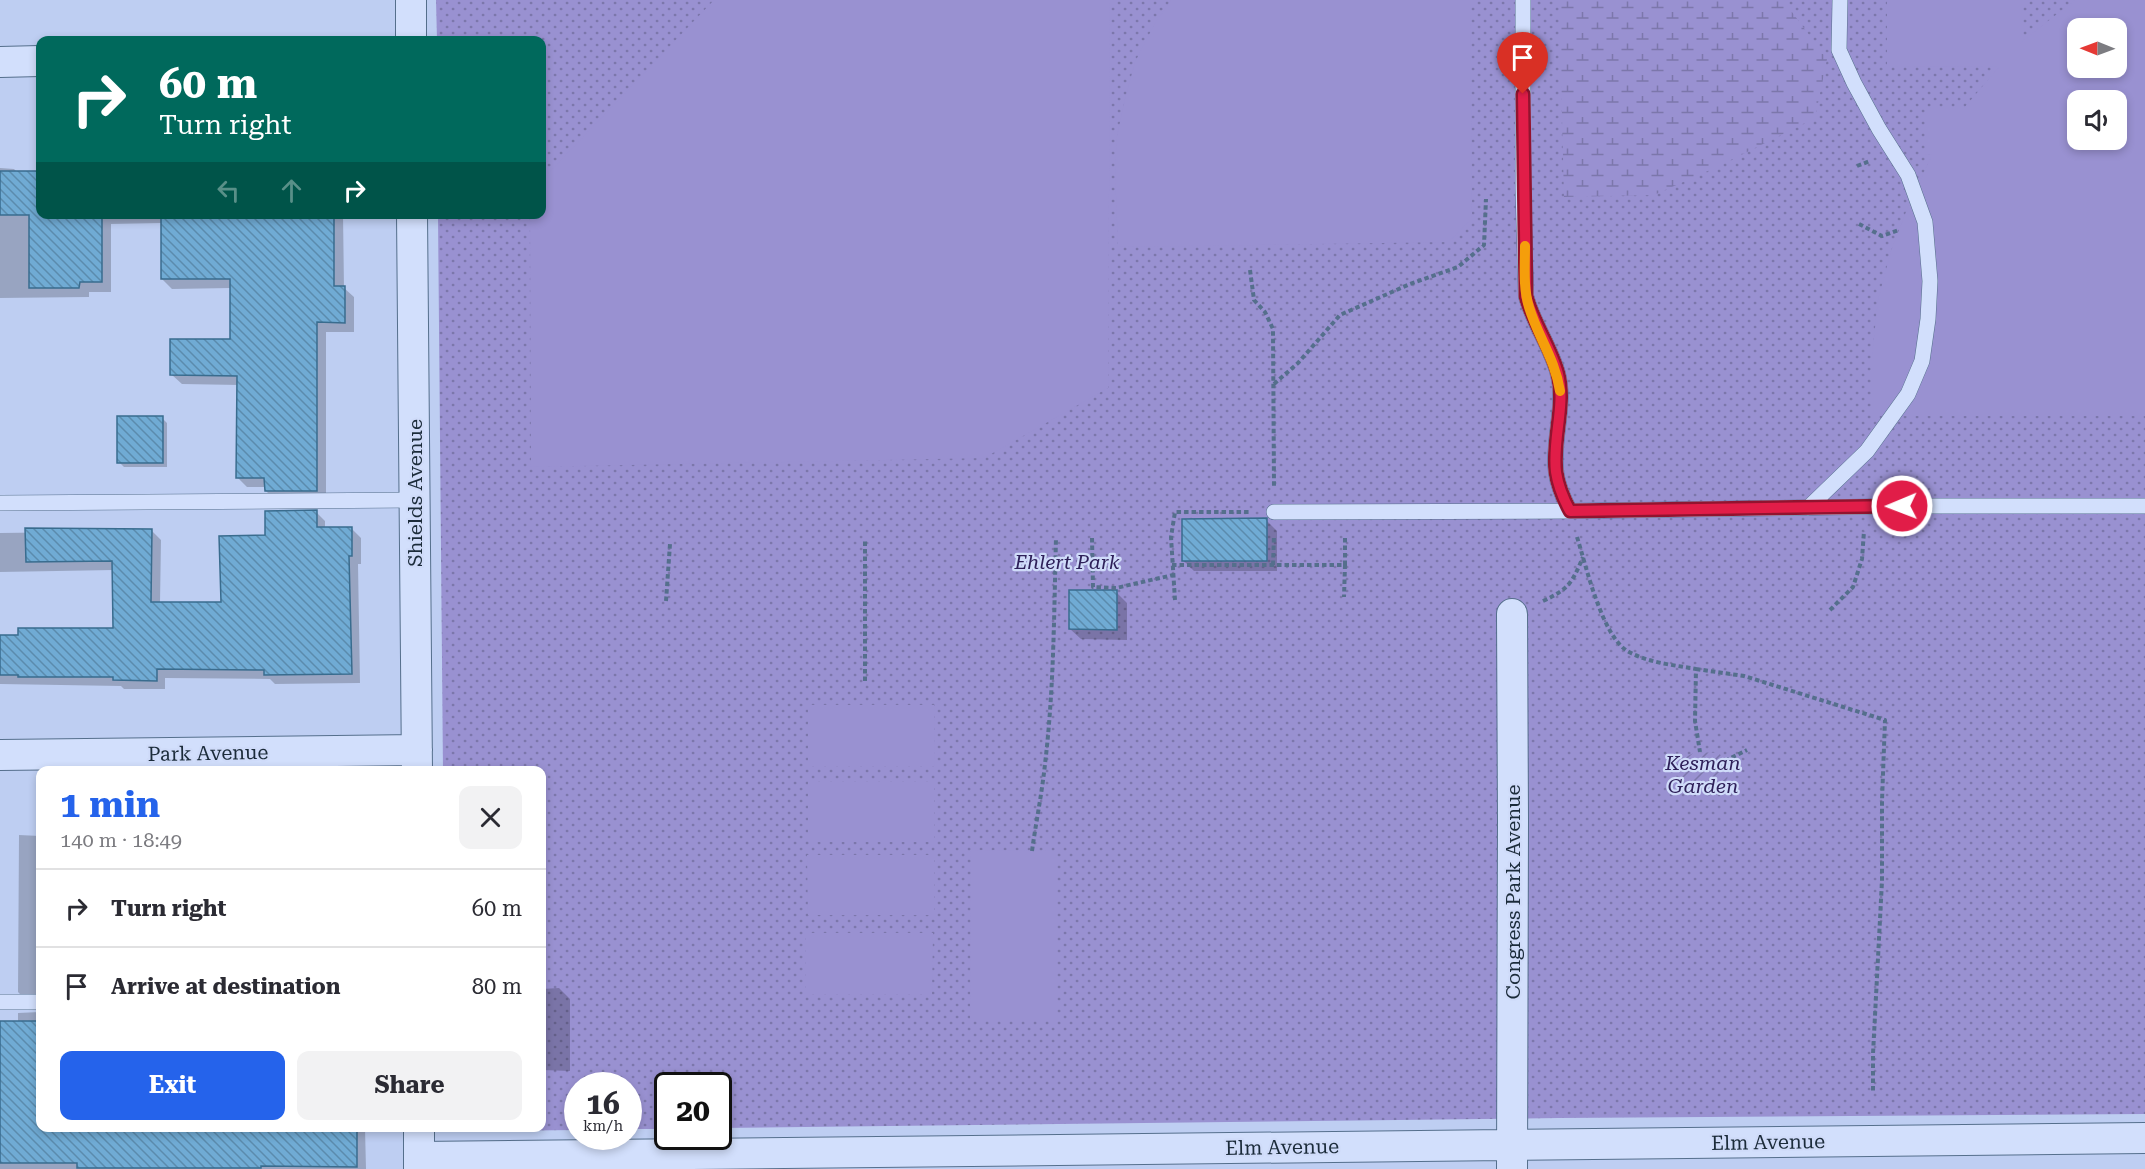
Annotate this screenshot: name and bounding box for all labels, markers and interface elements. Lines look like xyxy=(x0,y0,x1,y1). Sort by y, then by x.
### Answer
north arrow xyxy=(2067,18,2127,78)
map controls xyxy=(2067,18,2127,150)
pin xyxy=(1497,32,1548,94)
icon: arrive xyxy=(1506,41,1539,74)
text: 60 m xyxy=(159,59,257,108)
icon: right xyxy=(60,60,138,138)
button: sound xyxy=(2067,90,2127,150)
text: Turn right xyxy=(159,109,292,141)
icon: left xyxy=(212,174,245,207)
icon: ahead xyxy=(275,174,308,207)
icon: right xyxy=(338,174,371,207)
street label: Shields Avenue xyxy=(403,419,427,567)
position arrow xyxy=(1870,474,1934,538)
park label: Ehlert Park xyxy=(1013,550,1120,574)
street label: Park Avenue xyxy=(147,740,269,766)
park label: Kesman Garden xyxy=(1664,751,1741,798)
text: 1 min xyxy=(60,784,160,826)
street label: Congress Park Avenue xyxy=(1501,785,1525,999)
button: close xyxy=(459,786,522,849)
text: 140 m · 18:49 xyxy=(60,828,182,852)
icon: right xyxy=(60,892,93,925)
text: Turn right xyxy=(111,896,226,921)
text: 60 m xyxy=(472,896,522,921)
icon: arrive xyxy=(60,970,93,1003)
text: Arrive at destination xyxy=(111,974,340,999)
text: 80 m xyxy=(472,974,522,999)
button: Exit xyxy=(60,1051,285,1120)
button: Share xyxy=(297,1051,522,1120)
speed limit sign: 20 xyxy=(654,1072,732,1150)
text: 16 xyxy=(586,1086,620,1121)
text: km/h xyxy=(583,1117,623,1135)
street label: Elm Avenue xyxy=(1711,1129,1825,1155)
street label: Elm Avenue xyxy=(1225,1134,1339,1160)

